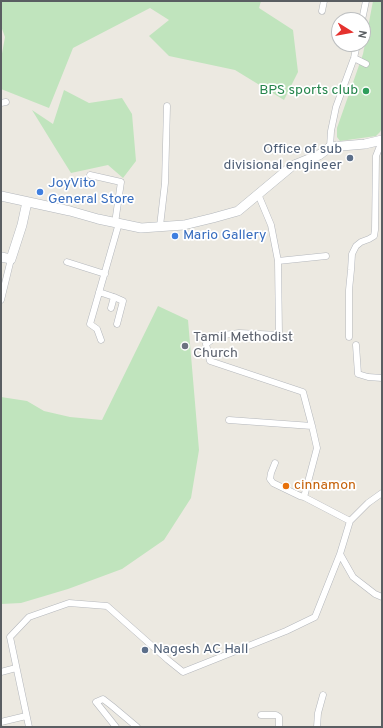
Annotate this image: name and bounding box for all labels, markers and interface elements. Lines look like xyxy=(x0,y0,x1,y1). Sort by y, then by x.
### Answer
north arrow xyxy=(331,12,371,52)
text: N xyxy=(354,29,369,39)
place label: BPS sports club xyxy=(259,83,358,99)
marker: BPS sports club xyxy=(361,86,371,96)
place label: Office of sub divisional engineer xyxy=(224,142,342,174)
marker: Office of sub divisional engineer xyxy=(345,153,355,163)
place label: JoyVito General Store xyxy=(48,176,134,208)
marker: JoyVito General Store xyxy=(35,187,45,197)
place label: Mario Gallery xyxy=(183,228,266,244)
marker: Mario Gallery xyxy=(170,231,180,241)
place label: Tamil Methodist Church xyxy=(193,330,293,362)
marker: Tamil Methodist Church xyxy=(180,341,190,351)
place label: cinnamon xyxy=(294,478,356,494)
marker: cinnamon xyxy=(281,481,291,491)
place label: Nagesh AC Hall xyxy=(153,642,248,658)
marker: Nagesh AC Hall xyxy=(140,645,150,655)

